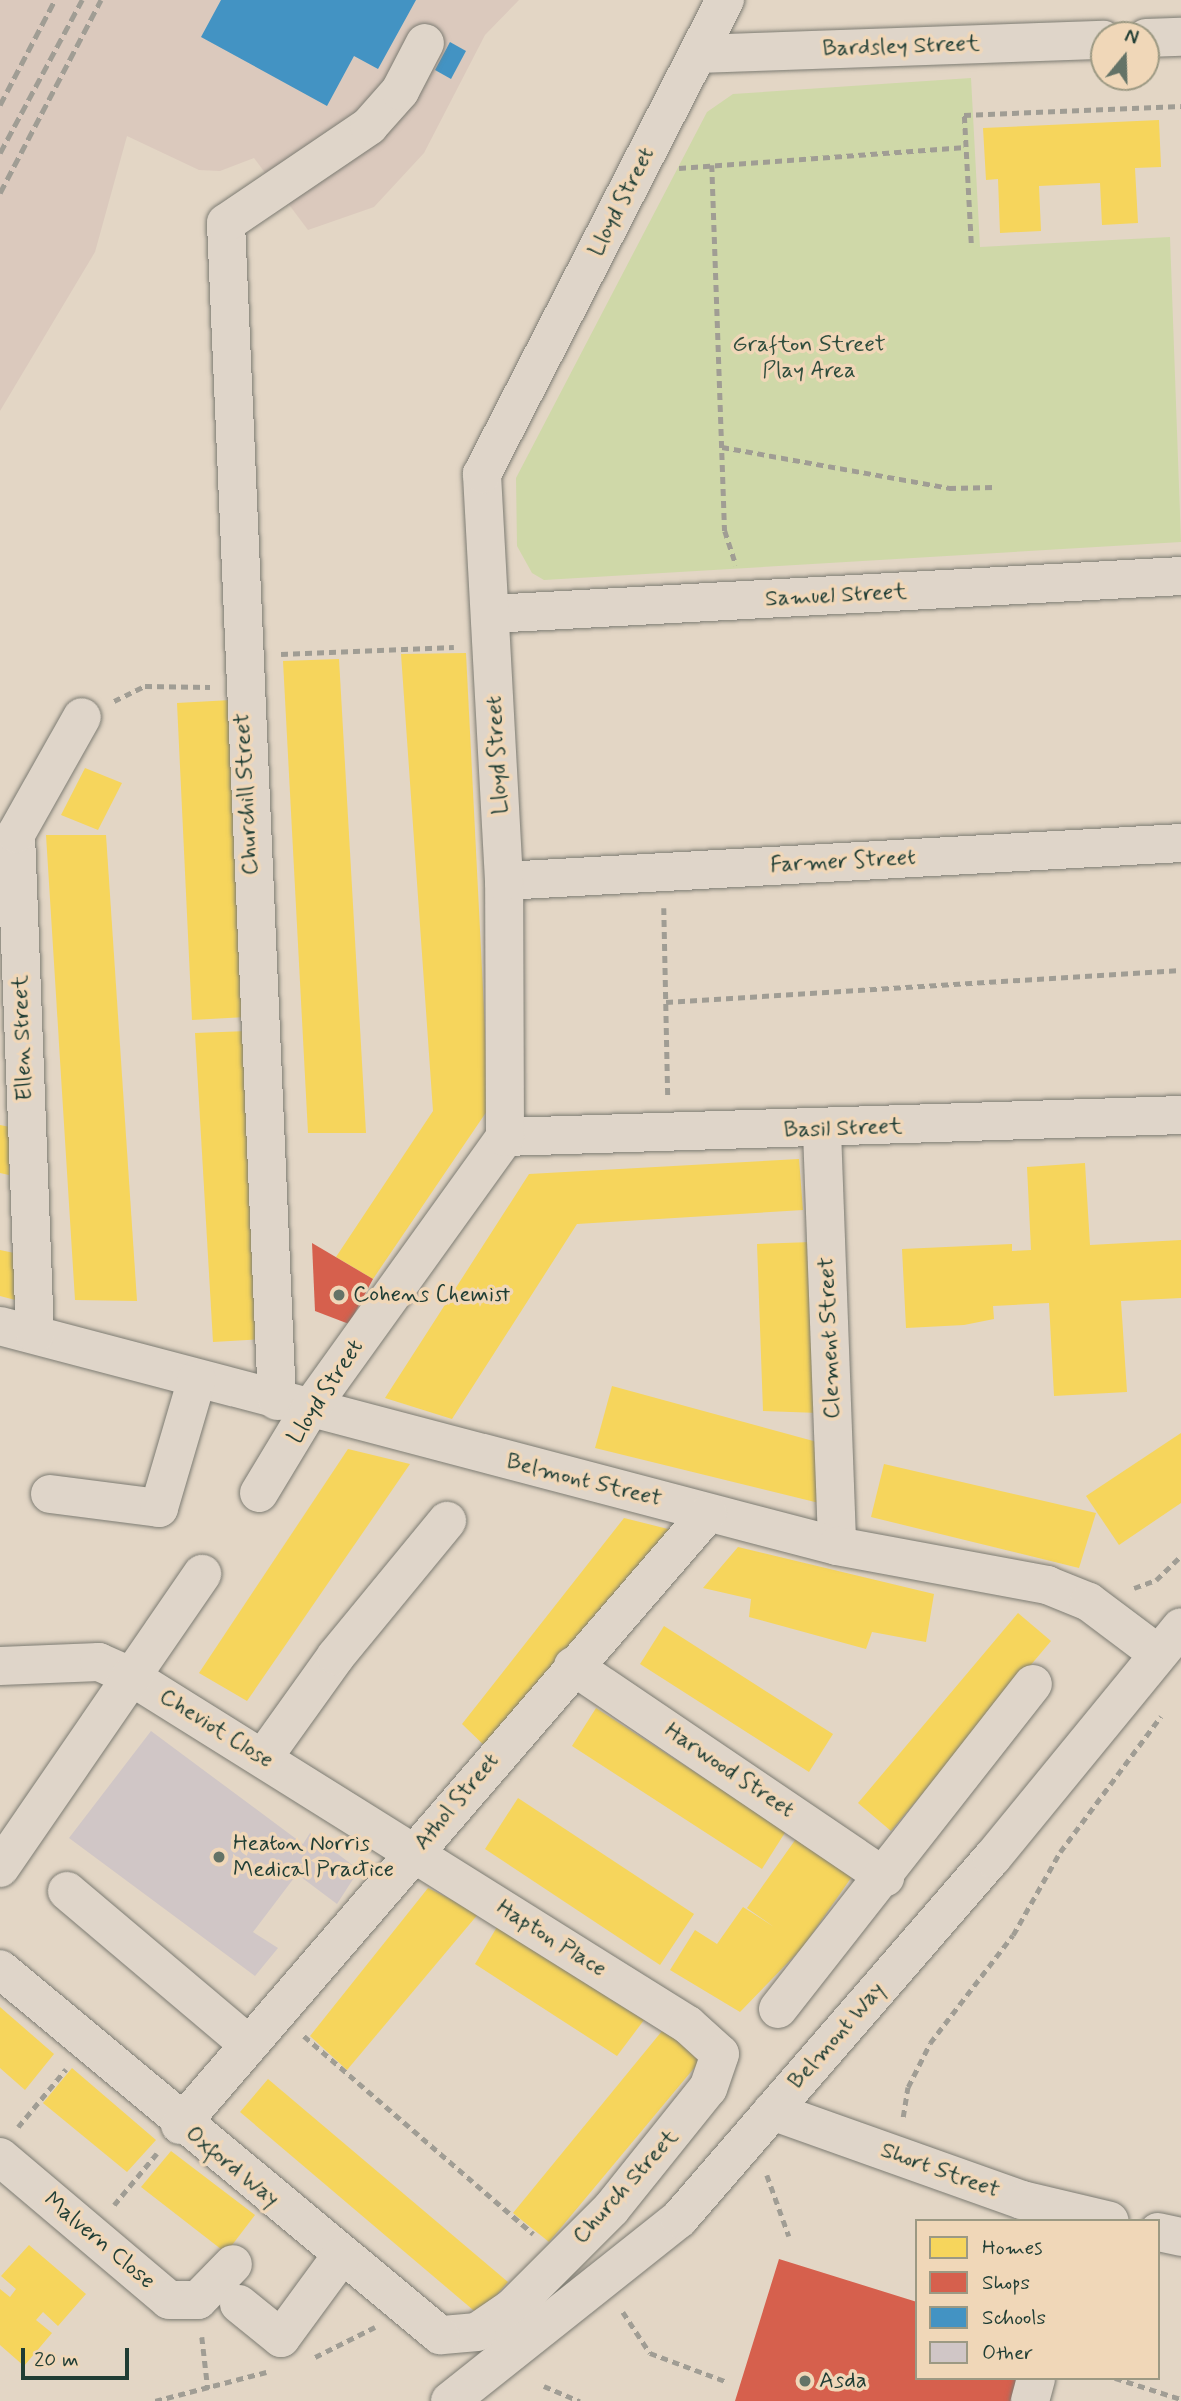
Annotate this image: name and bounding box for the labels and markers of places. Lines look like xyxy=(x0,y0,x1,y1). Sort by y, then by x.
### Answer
place label: Cohens Chemist xyxy=(353,1281,521,1309)
marker: Cohens Chemist xyxy=(331,1287,347,1303)
place label: Heaton Norris Medical Practice xyxy=(233,1830,393,1884)
marker: Heaton Norris Medical Practice xyxy=(211,1849,227,1865)
place label: Asda xyxy=(819,2367,867,2395)
marker: Asda xyxy=(797,2373,813,2389)

